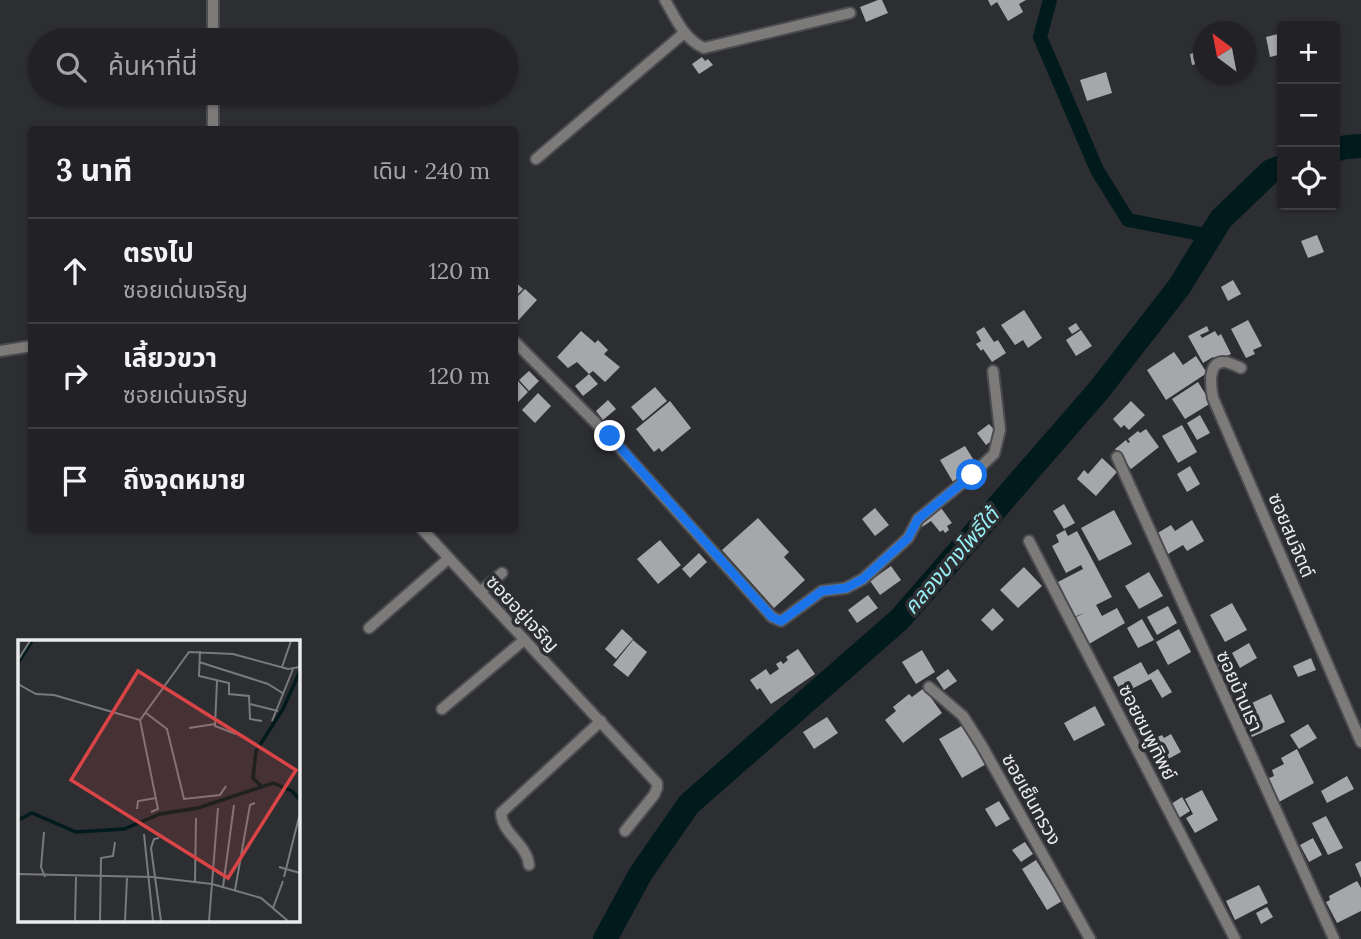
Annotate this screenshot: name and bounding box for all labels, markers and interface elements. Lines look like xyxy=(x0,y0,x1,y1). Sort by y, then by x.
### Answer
north arrow xyxy=(1193,21,1256,84)
map controls xyxy=(1277,21,1340,210)
button: + xyxy=(1277,21,1340,84)
search box xyxy=(28,28,518,105)
icon: search xyxy=(52,48,90,86)
text: ค้นหาที่นี่ xyxy=(108,49,198,82)
button: − xyxy=(1277,84,1340,147)
button: locate xyxy=(1277,147,1340,210)
text: 3 นาที xyxy=(56,151,132,189)
text: เดิน · 240 m xyxy=(372,156,490,185)
text: ตรงไป xyxy=(123,236,194,269)
icon: ahead xyxy=(56,252,94,290)
text: 120 m xyxy=(428,256,490,285)
text: ซอยเด่นเจริญ xyxy=(123,275,248,304)
text: เลี้ยวขวา xyxy=(123,341,217,374)
icon: right xyxy=(56,357,94,395)
text: 120 m xyxy=(428,361,490,390)
text: ซอยเด่นเจริญ xyxy=(123,380,248,409)
route end xyxy=(594,420,625,451)
route start xyxy=(956,459,987,490)
icon: arrive xyxy=(56,462,94,500)
text: ถึงจุดหมาย xyxy=(123,463,246,496)
street label: ซอยสมจิตต์ xyxy=(1263,489,1321,581)
water label: คลองบางโพธิ์ใต้ xyxy=(898,500,1006,620)
street label: ซอยอยู่เจริญ xyxy=(481,569,565,657)
inset map xyxy=(18,640,299,922)
street label: ซอยบ้านเรา xyxy=(1212,647,1268,735)
street label: ซอยชมพูทิพย์ xyxy=(1113,680,1182,784)
street label: ซอยเย็นทรวง xyxy=(997,749,1067,849)

